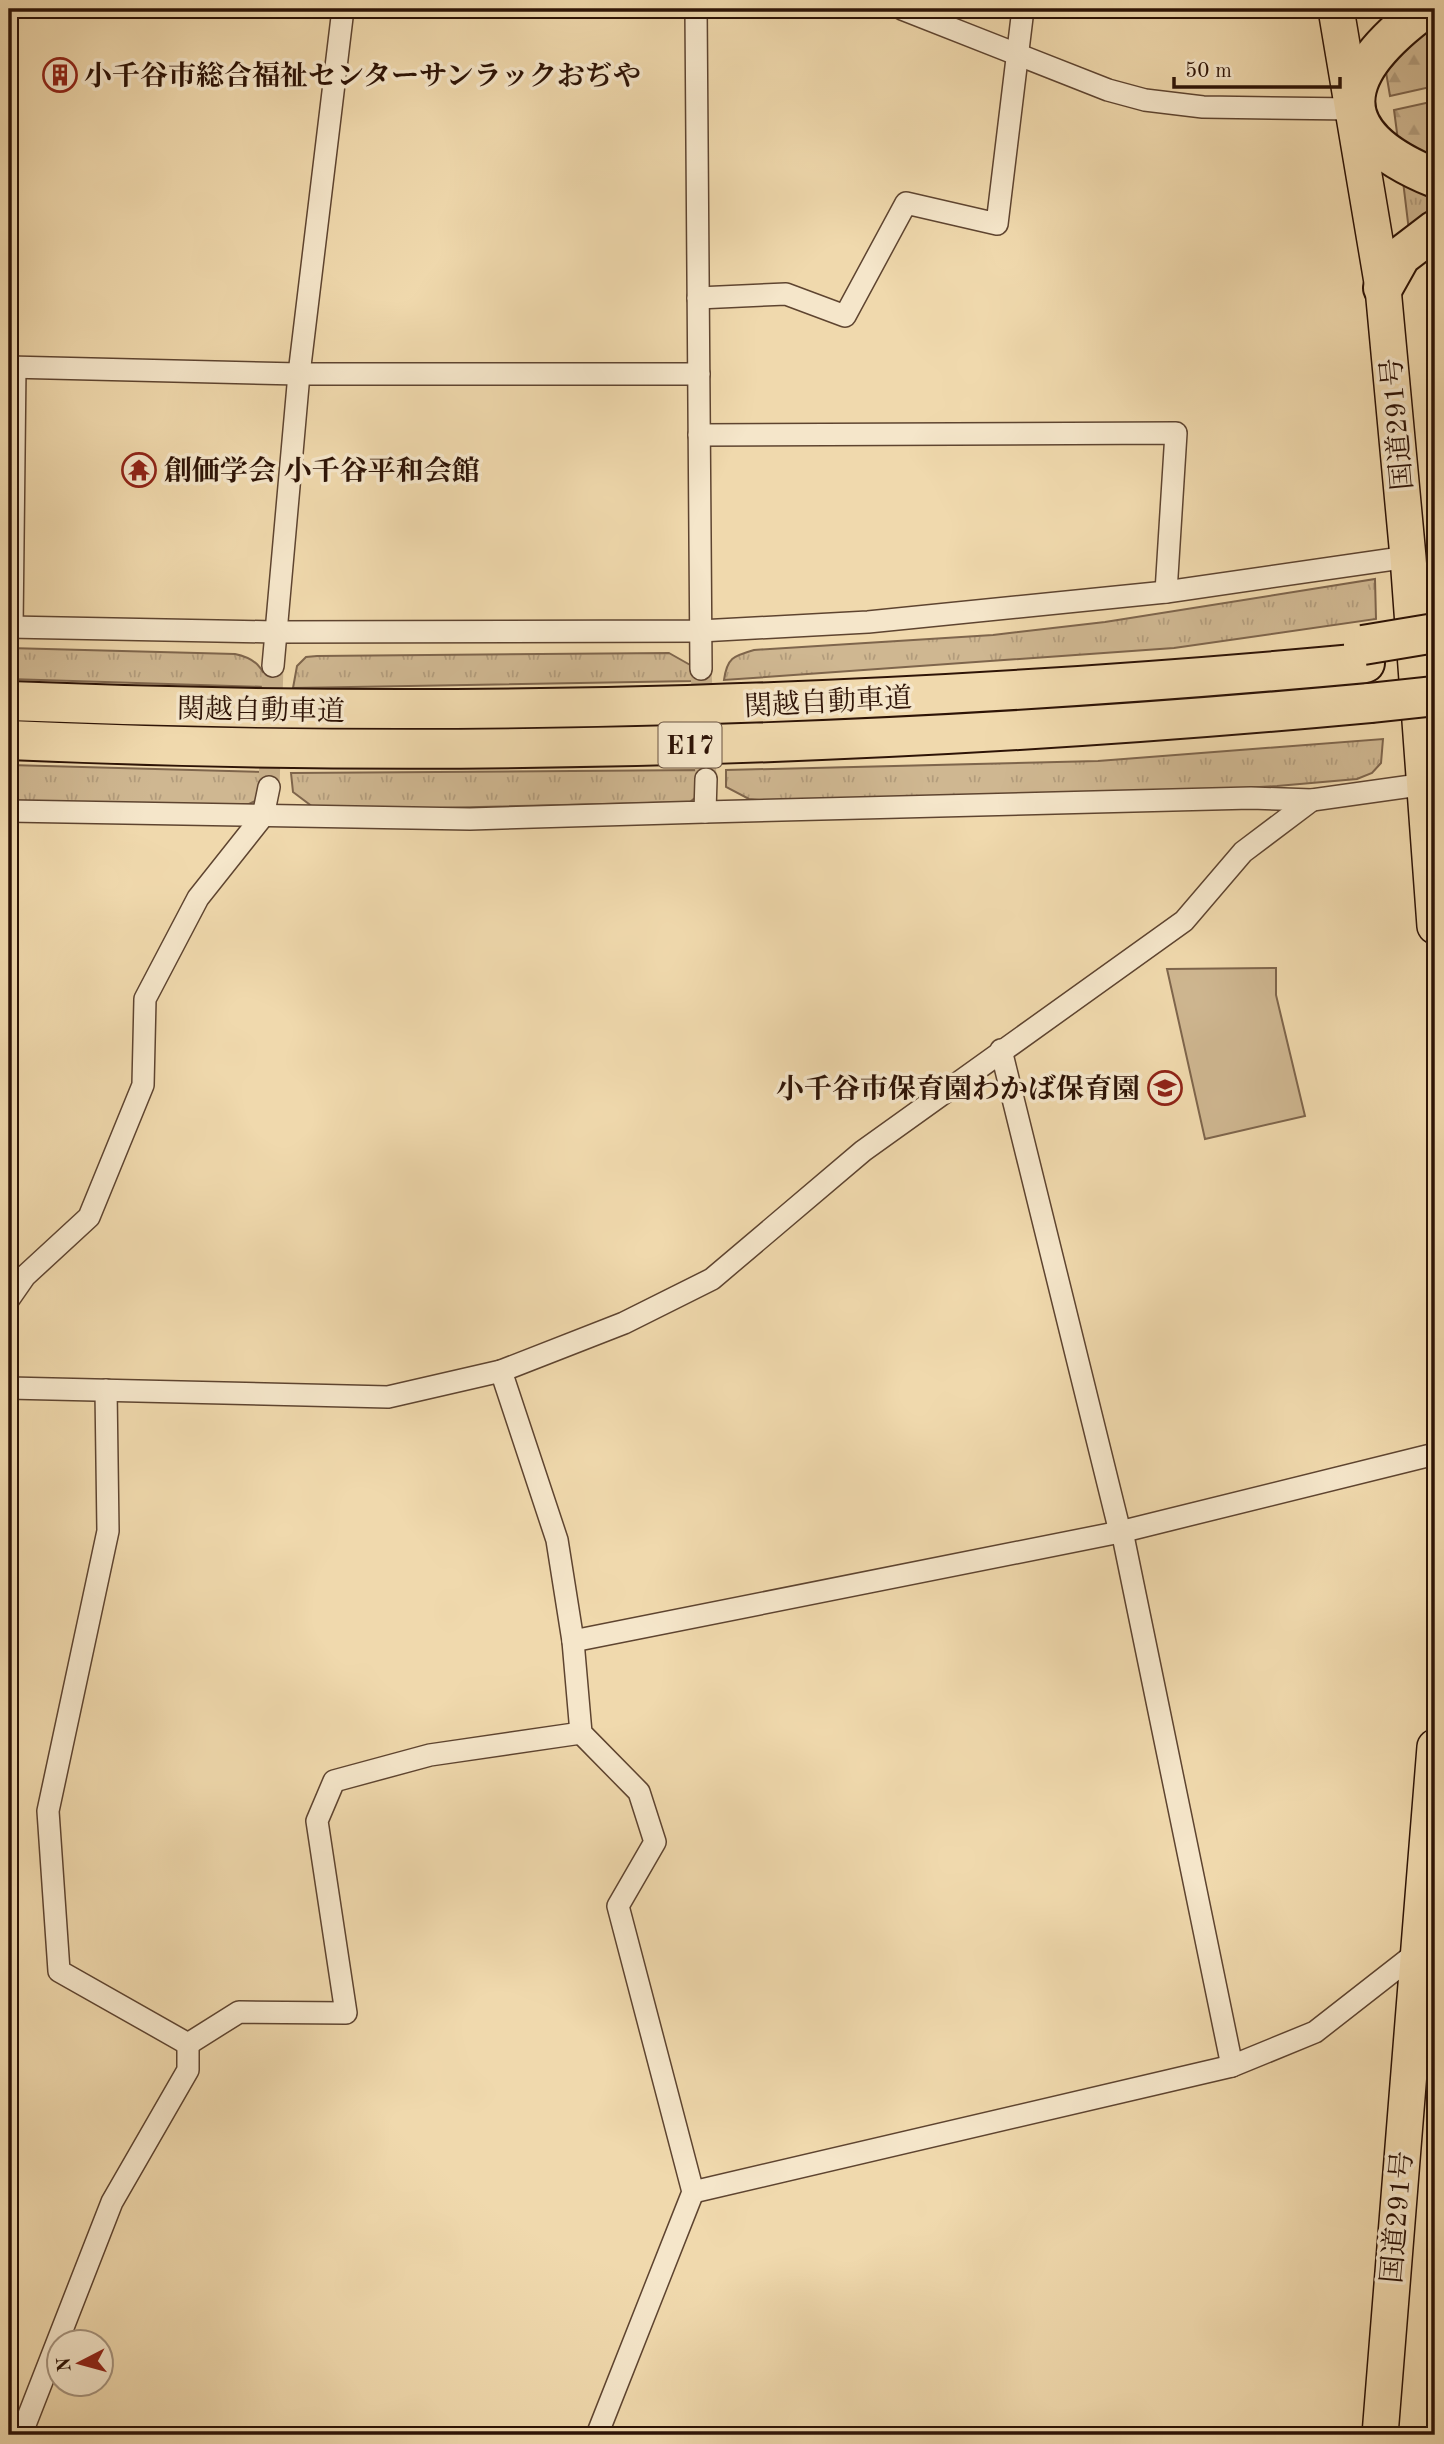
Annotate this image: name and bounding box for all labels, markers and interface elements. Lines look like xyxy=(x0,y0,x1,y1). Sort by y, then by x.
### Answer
scale bar xyxy=(1174,46,1341,90)
building icon: 小千谷市総合福祉センターサンラックおぢや xyxy=(41,56,79,94)
place label: 小千谷市総合福祉センターサンラックおぢや xyxy=(84,61,641,92)
text: 50 m xyxy=(1185,61,1232,82)
street label: 国道291号 xyxy=(1376,356,1419,491)
temple icon: 創価学会 小千谷平和会館 xyxy=(120,451,158,489)
place label: 創価学会 小千谷平和会館 xyxy=(164,455,480,487)
street label: 関越自動車道 xyxy=(743,683,913,722)
street label: 関越自動車道 xyxy=(177,694,345,727)
road number: E17 xyxy=(658,722,722,768)
school or university icon: 小千谷市保育園わかば保育園 xyxy=(1146,1069,1184,1107)
place label: 小千谷市保育園わかば保育園 xyxy=(776,1074,1140,1105)
street label: 国道291号 xyxy=(1376,2150,1419,2285)
north arrow xyxy=(46,2328,116,2398)
text: N xyxy=(55,2356,76,2373)

